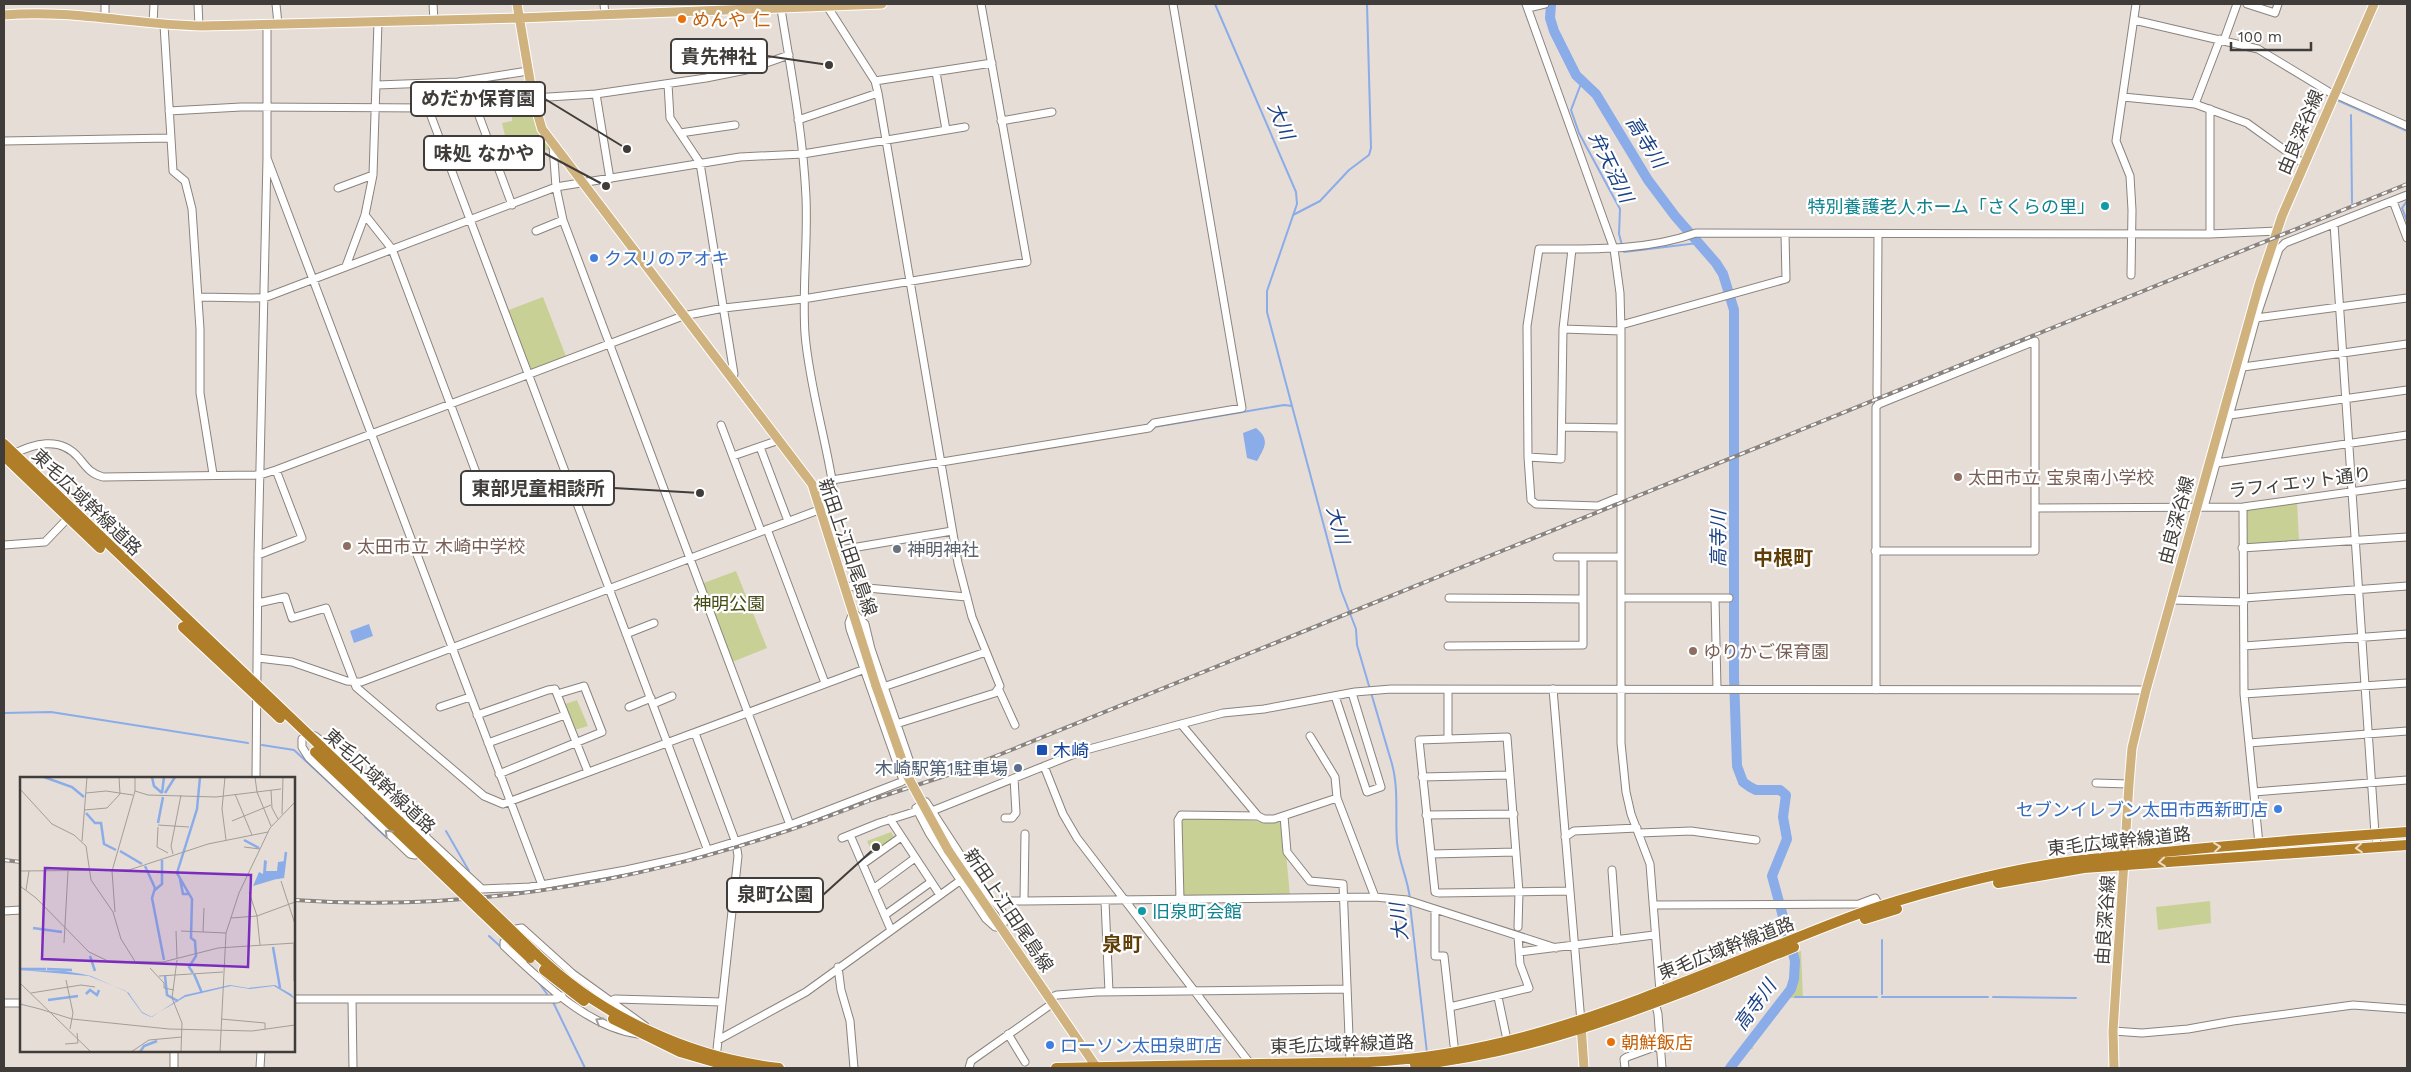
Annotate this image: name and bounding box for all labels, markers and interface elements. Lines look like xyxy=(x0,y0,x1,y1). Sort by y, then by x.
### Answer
place label: めんや 仁 xyxy=(692,9,770,30)
marker: めんや 仁 xyxy=(676,13,688,25)
scale bar xyxy=(2231,20,2311,52)
text: 100 m xyxy=(2238,28,2282,46)
callout: 貴先神社 xyxy=(671,39,767,73)
text: 貴先神社 xyxy=(681,45,757,68)
callout: めだか保育園 xyxy=(411,82,545,116)
street label: 由良深谷線 xyxy=(2273,86,2327,178)
text: めだか保育園 xyxy=(421,87,535,110)
water label: 大川 xyxy=(1263,99,1300,145)
water label: 高寺川 xyxy=(1621,112,1672,174)
water label: 弁天沼川 xyxy=(1584,128,1639,208)
callout: 味処 なかや xyxy=(424,136,544,170)
text: 味処 なかや xyxy=(434,142,534,165)
place label: 特別養護老人ホーム「さくらの里」 xyxy=(1808,196,2095,217)
marker: 特別養護老人ホーム「さくらの里」 xyxy=(2099,200,2111,212)
place label: クスリのアオキ xyxy=(604,248,729,269)
marker: クスリのアオキ xyxy=(588,252,600,264)
street label: 東毛広域幹線道路 xyxy=(28,444,146,560)
street label: ラフィエット通り xyxy=(2227,463,2373,501)
place label: 太田市立 宝泉南小学校 xyxy=(1968,467,2154,488)
callout: 東部児童相談所 xyxy=(461,471,614,505)
marker: 太田市立 宝泉南小学校 xyxy=(1952,471,1964,483)
street label: 由良深谷線 xyxy=(2154,474,2198,566)
street label: 新田上江田尾島線 xyxy=(815,476,881,618)
text: 東部児童相談所 xyxy=(471,477,605,500)
water label: 大川 xyxy=(1322,504,1355,548)
water label: 高寺川 xyxy=(1707,509,1730,568)
place label: 太田市立 木崎中学校 xyxy=(357,536,525,557)
place label: 神明神社 xyxy=(907,539,979,560)
marker: 太田市立 木崎中学校 xyxy=(341,540,353,552)
marker: 神明神社 xyxy=(891,543,903,555)
district label: 中根町 xyxy=(1753,546,1813,570)
park label: 神明公園 xyxy=(693,593,765,614)
place label: ゆりかご保育園 xyxy=(1703,641,1829,662)
marker: ゆりかご保育園 xyxy=(1687,645,1699,657)
street label: 東毛広域幹線道路 xyxy=(320,724,440,838)
place label: 木崎 xyxy=(1053,740,1089,761)
marker: 木崎 xyxy=(1035,743,1049,757)
place label: 木崎駅第1駐車場 xyxy=(875,758,1008,779)
marker: 木崎駅第1駐車場 xyxy=(1012,762,1024,774)
inset map xyxy=(20,777,295,1052)
place label: セブンイレブン太田市西新町店 xyxy=(2016,799,2268,820)
marker: セブンイレブン太田市西新町店 xyxy=(2272,803,2284,815)
street label: 東毛広域幹線道路 xyxy=(2046,823,2192,859)
one-way arrow xyxy=(385,830,394,839)
one-way arrow xyxy=(2213,842,2221,853)
one-way arrow xyxy=(2354,842,2362,853)
street label: 新田上江田尾島線 xyxy=(960,844,1058,976)
one-way arrow xyxy=(2157,856,2165,867)
street label: 由良深谷線 xyxy=(2091,874,2119,966)
callout: 泉町公園 xyxy=(727,878,823,912)
text: 泉町公園 xyxy=(737,883,813,906)
water label: 大川 xyxy=(1385,900,1412,942)
place label: 旧泉町会館 xyxy=(1152,901,1242,922)
marker: 旧泉町会館 xyxy=(1136,905,1148,917)
street label: 東毛広域幹線道路 xyxy=(1655,912,1797,984)
district label: 泉町 xyxy=(1102,932,1142,956)
water label: 高寺川 xyxy=(1729,974,1782,1035)
one-way arrow xyxy=(595,1017,604,1027)
street label: 東毛広域幹線道路 xyxy=(1270,1031,1414,1057)
place label: 朝鮮飯店 xyxy=(1621,1032,1693,1053)
place label: ローソン太田泉町店 xyxy=(1060,1035,1222,1056)
marker: 朝鮮飯店 xyxy=(1605,1036,1617,1048)
marker: ローソン太田泉町店 xyxy=(1044,1039,1056,1051)

